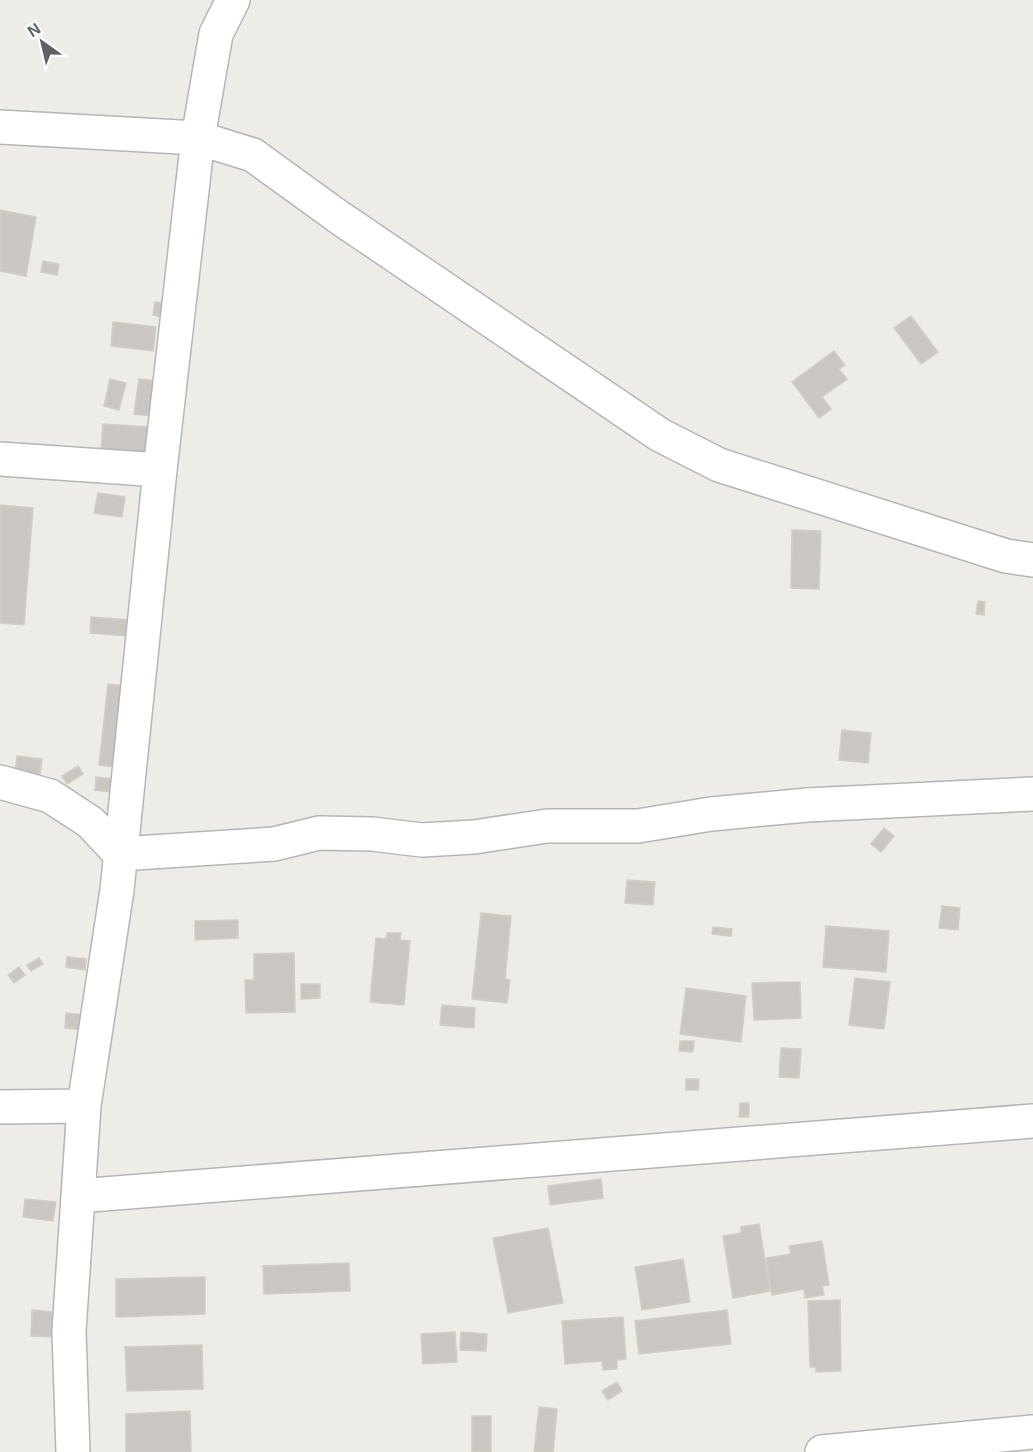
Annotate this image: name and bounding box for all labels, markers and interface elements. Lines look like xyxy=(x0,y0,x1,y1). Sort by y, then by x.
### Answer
north arrow xyxy=(12,12,72,72)
text: N xyxy=(24,20,43,40)

